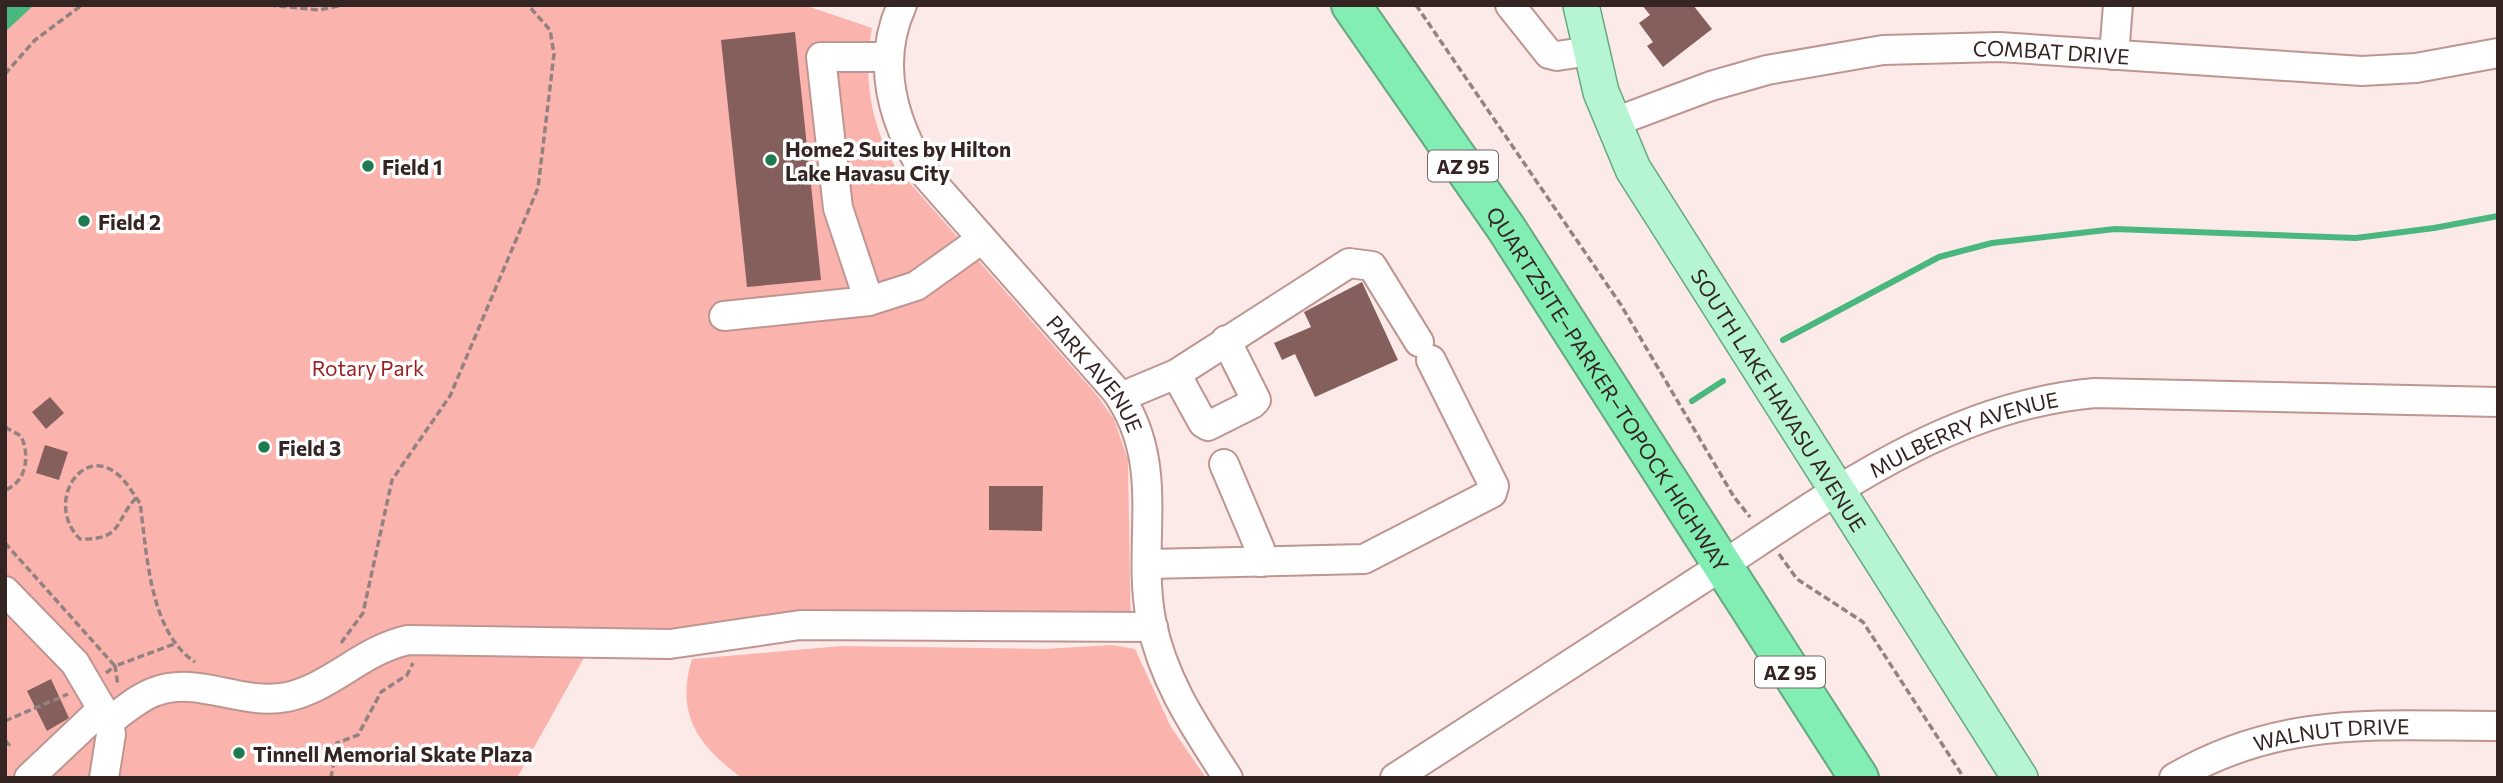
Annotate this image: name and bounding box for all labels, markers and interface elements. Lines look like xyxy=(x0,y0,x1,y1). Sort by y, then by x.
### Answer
street label: COMBAT DRIVE xyxy=(1972,34,2130,68)
place label: Home2 Suites by Hilton Lake Havasu City xyxy=(785,136,1011,185)
road number: AZ 95 xyxy=(1428,150,1498,182)
marker: Home2 Suites by Hilton Lake Havasu City xyxy=(763,152,779,168)
place label: Field 1 xyxy=(382,154,443,179)
marker: Field 1 xyxy=(360,158,376,174)
street label: QUARTZSITE–PARKER–TOPOCK HIGHWAY xyxy=(1482,201,1735,576)
place label: Field 2 xyxy=(98,209,161,234)
marker: Field 2 xyxy=(76,213,92,229)
street label: SOUTH LAKE HAVASU AVENUE xyxy=(1687,264,1872,536)
street label: PARK AVENUE xyxy=(1042,310,1148,435)
park label: Rotary Park xyxy=(312,355,424,380)
street label: MULBERRY AVENUE xyxy=(1864,386,2060,482)
place label: Field 3 xyxy=(278,435,341,460)
marker: Field 3 xyxy=(256,439,272,455)
road number: AZ 95 xyxy=(1755,656,1825,688)
street label: WALNUT DRIVE xyxy=(2251,713,2410,755)
place label: Tinnell Memorial Skate Plaza xyxy=(253,741,532,766)
marker: Tinnell Memorial Skate Plaza xyxy=(231,745,247,761)

